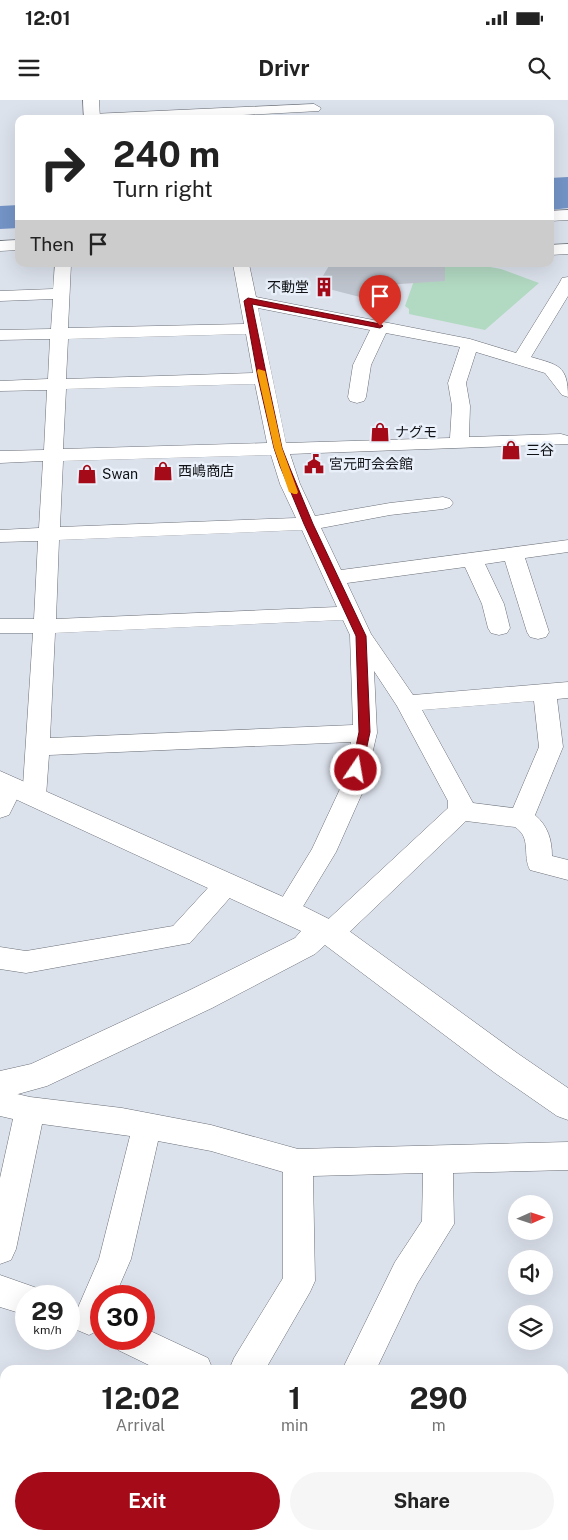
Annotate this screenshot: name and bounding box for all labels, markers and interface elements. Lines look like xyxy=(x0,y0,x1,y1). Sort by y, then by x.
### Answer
text: 12:01 xyxy=(25,7,71,29)
icon: menu xyxy=(15,54,43,82)
icon: search xyxy=(525,54,553,82)
text: Drivr xyxy=(258,55,310,81)
text: 240 m xyxy=(113,134,220,175)
icon: right xyxy=(30,135,95,200)
text: Turn right xyxy=(113,176,213,202)
icon: arrive xyxy=(84,230,112,258)
text: Then xyxy=(30,233,74,255)
pin xyxy=(359,275,401,326)
building icon: 不動堂 xyxy=(313,276,335,298)
place label: 不動堂 xyxy=(267,279,309,295)
icon: arrive xyxy=(366,282,394,310)
shop icon: ナグモ xyxy=(369,421,391,443)
place label: ナグモ xyxy=(395,424,437,440)
shop icon: 三谷 xyxy=(500,439,522,461)
place label: 三谷 xyxy=(526,442,554,458)
public building icon: 宮元町会会館 xyxy=(303,453,325,475)
place label: 宮元町会会館 xyxy=(329,456,413,472)
shop icon: 西嶋商店 xyxy=(152,460,174,482)
shop icon: Swan xyxy=(76,463,98,485)
place label: 西嶋商店 xyxy=(178,463,234,479)
place label: Swan xyxy=(102,466,138,482)
position arrow xyxy=(329,743,381,795)
north arrow xyxy=(508,1195,552,1240)
map controls xyxy=(508,1195,553,1350)
button: sound xyxy=(508,1250,553,1295)
speed limit sign: 30 xyxy=(90,1285,155,1350)
text: 29 xyxy=(31,1296,64,1326)
button: layers xyxy=(508,1305,553,1350)
text: km/h xyxy=(33,1323,62,1337)
text: 12:02 xyxy=(101,1380,180,1416)
text: 1 xyxy=(288,1380,301,1416)
text: 290 xyxy=(410,1380,468,1416)
text: Arrival xyxy=(116,1416,165,1435)
text: min xyxy=(281,1416,308,1435)
text: m xyxy=(432,1416,446,1435)
button: Exit xyxy=(15,1472,280,1530)
button: Share xyxy=(290,1472,554,1530)

